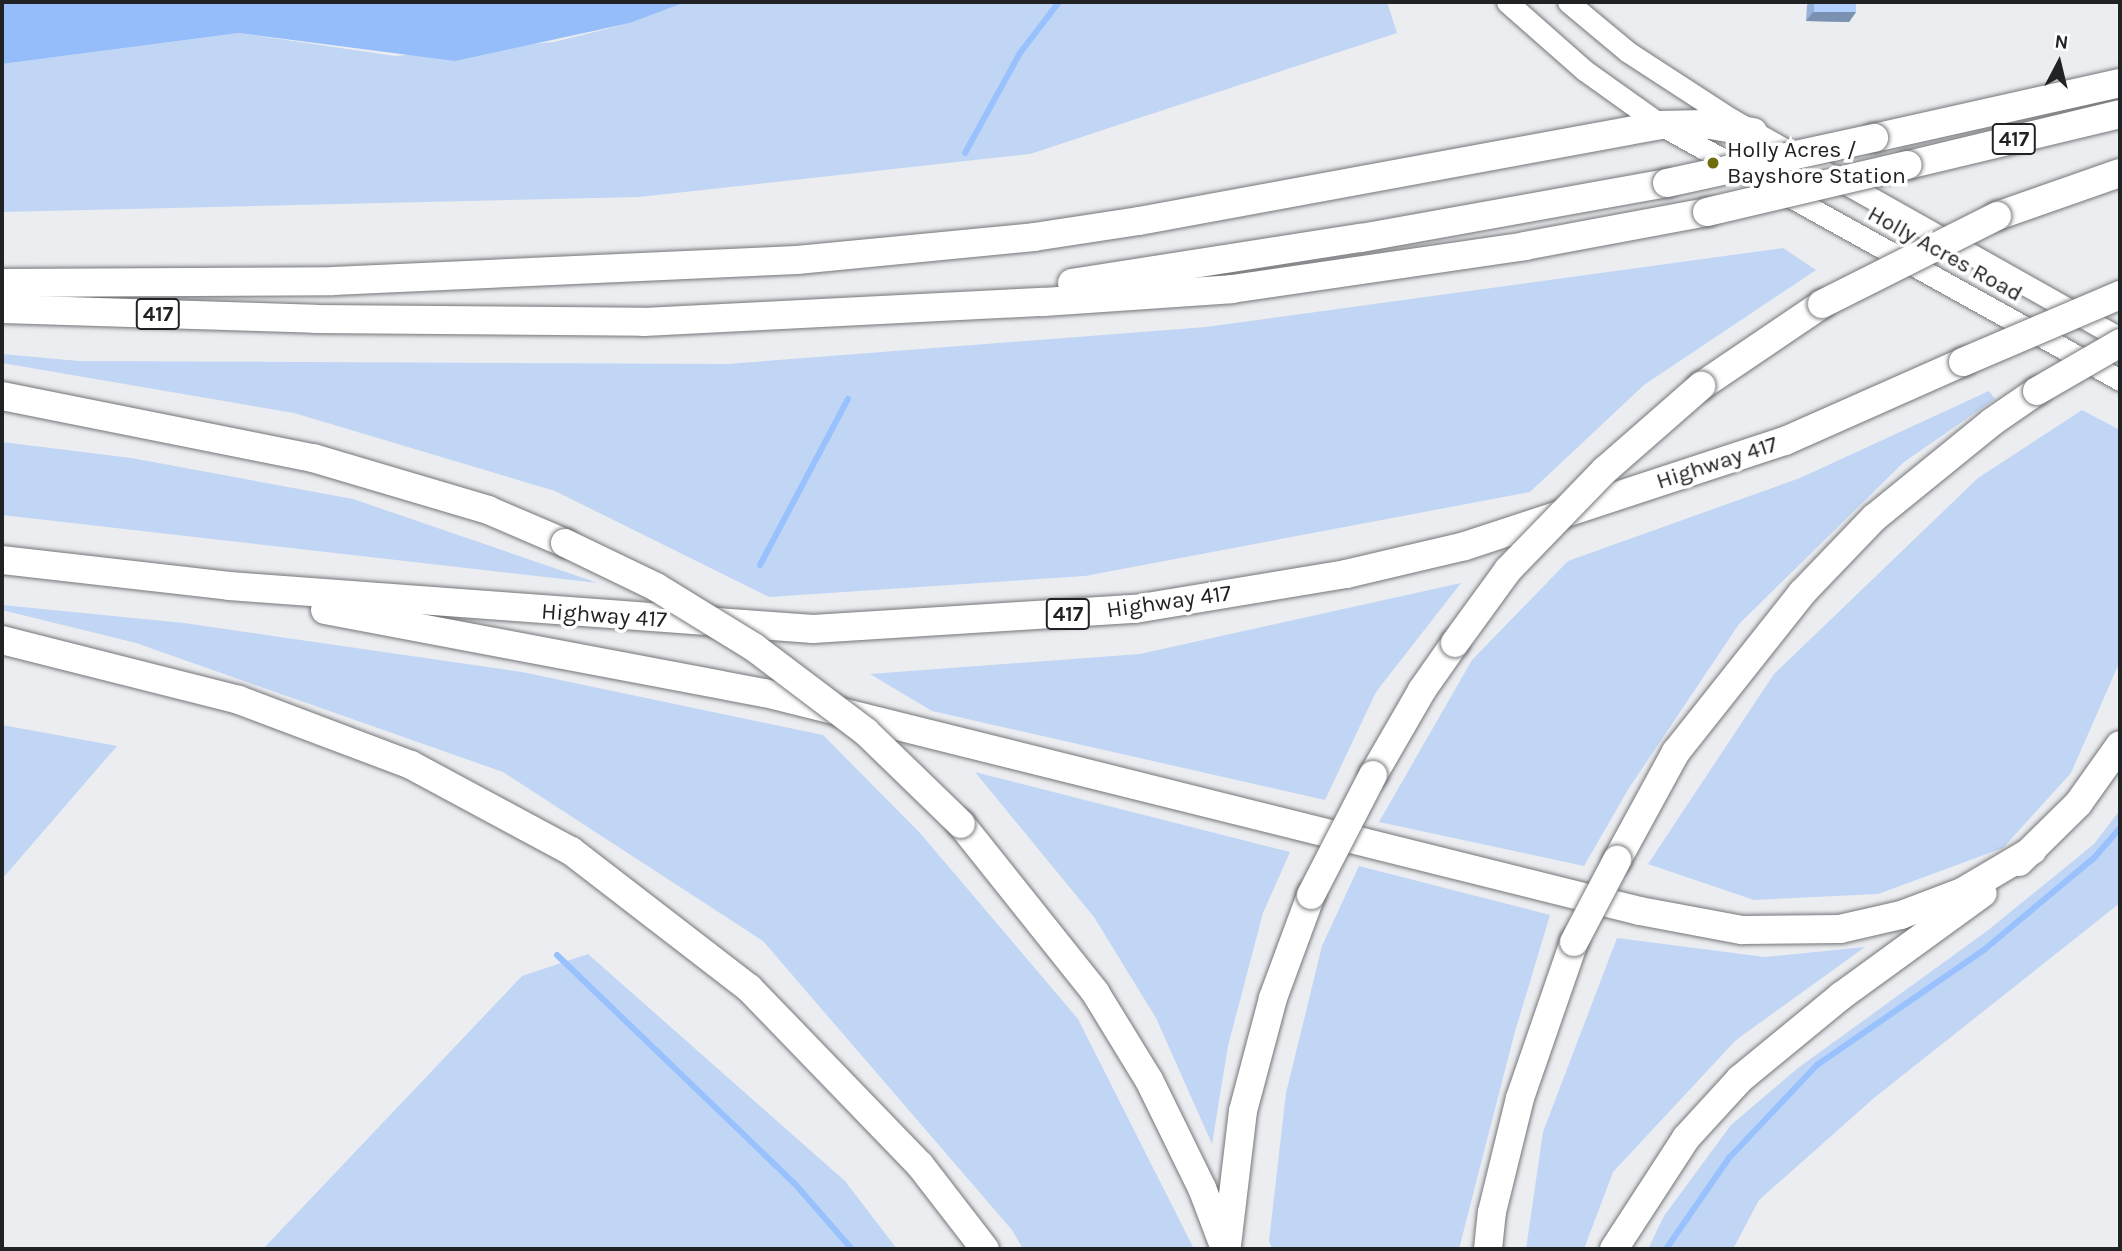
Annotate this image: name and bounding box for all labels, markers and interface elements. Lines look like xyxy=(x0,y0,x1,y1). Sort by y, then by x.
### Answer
north arrow xyxy=(2024,28,2094,98)
text: N xyxy=(2053,30,2070,54)
road number: 417 xyxy=(1991,122,2037,156)
place label: Holly Acres / Bayshore Station xyxy=(1727,136,1906,190)
marker: Holly Acres / Bayshore Station xyxy=(1705,155,1721,171)
street label: Holly Acres Road xyxy=(1863,200,2027,308)
road number: 417 xyxy=(135,296,181,332)
street label: Highway 417 xyxy=(1653,430,1781,496)
street label: Highway 417 xyxy=(1105,580,1233,624)
road number: 417 xyxy=(1045,596,1091,632)
street label: Highway 417 xyxy=(540,598,668,634)

